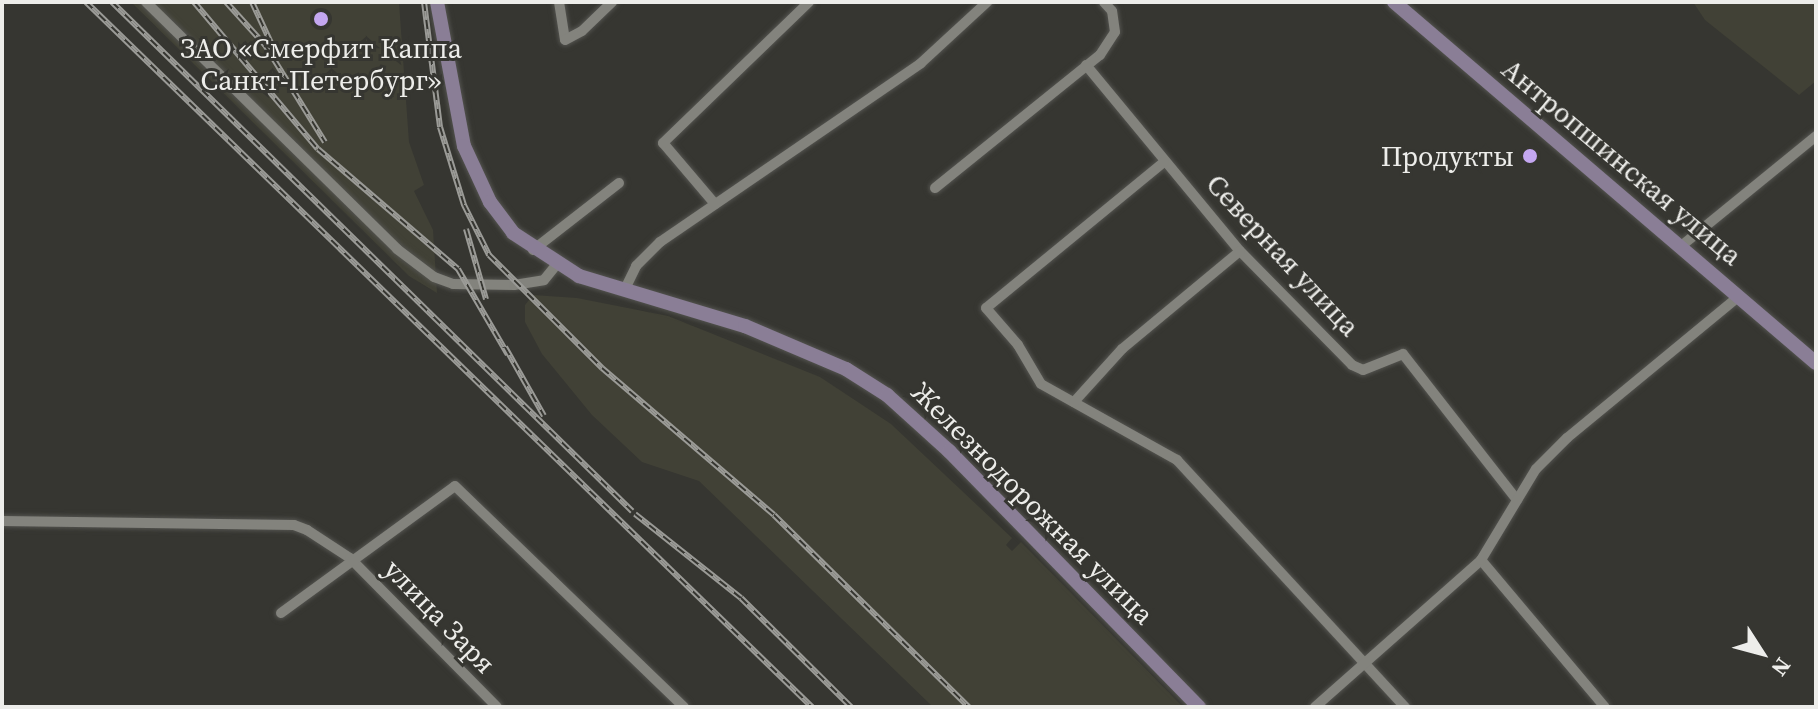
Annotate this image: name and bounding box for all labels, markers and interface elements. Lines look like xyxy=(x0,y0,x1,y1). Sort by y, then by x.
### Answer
marker: ЗАО «Смерфит Каппа Санкт-Петербург» xyxy=(312,10,330,28)
place label: ЗАО «Смерфит Каппа Санкт-Петербург» xyxy=(180,31,462,97)
street label: Антропшинская улица xyxy=(1495,52,1749,272)
place label: Продукты xyxy=(1381,139,1514,173)
marker: Продукты xyxy=(1521,147,1539,165)
street label: Северная улица xyxy=(1199,167,1367,343)
street label: Железнодорожная улица xyxy=(905,375,1161,631)
street label: улица Заря xyxy=(377,552,503,680)
north arrow xyxy=(1722,613,1802,693)
text: N xyxy=(1765,652,1798,682)

